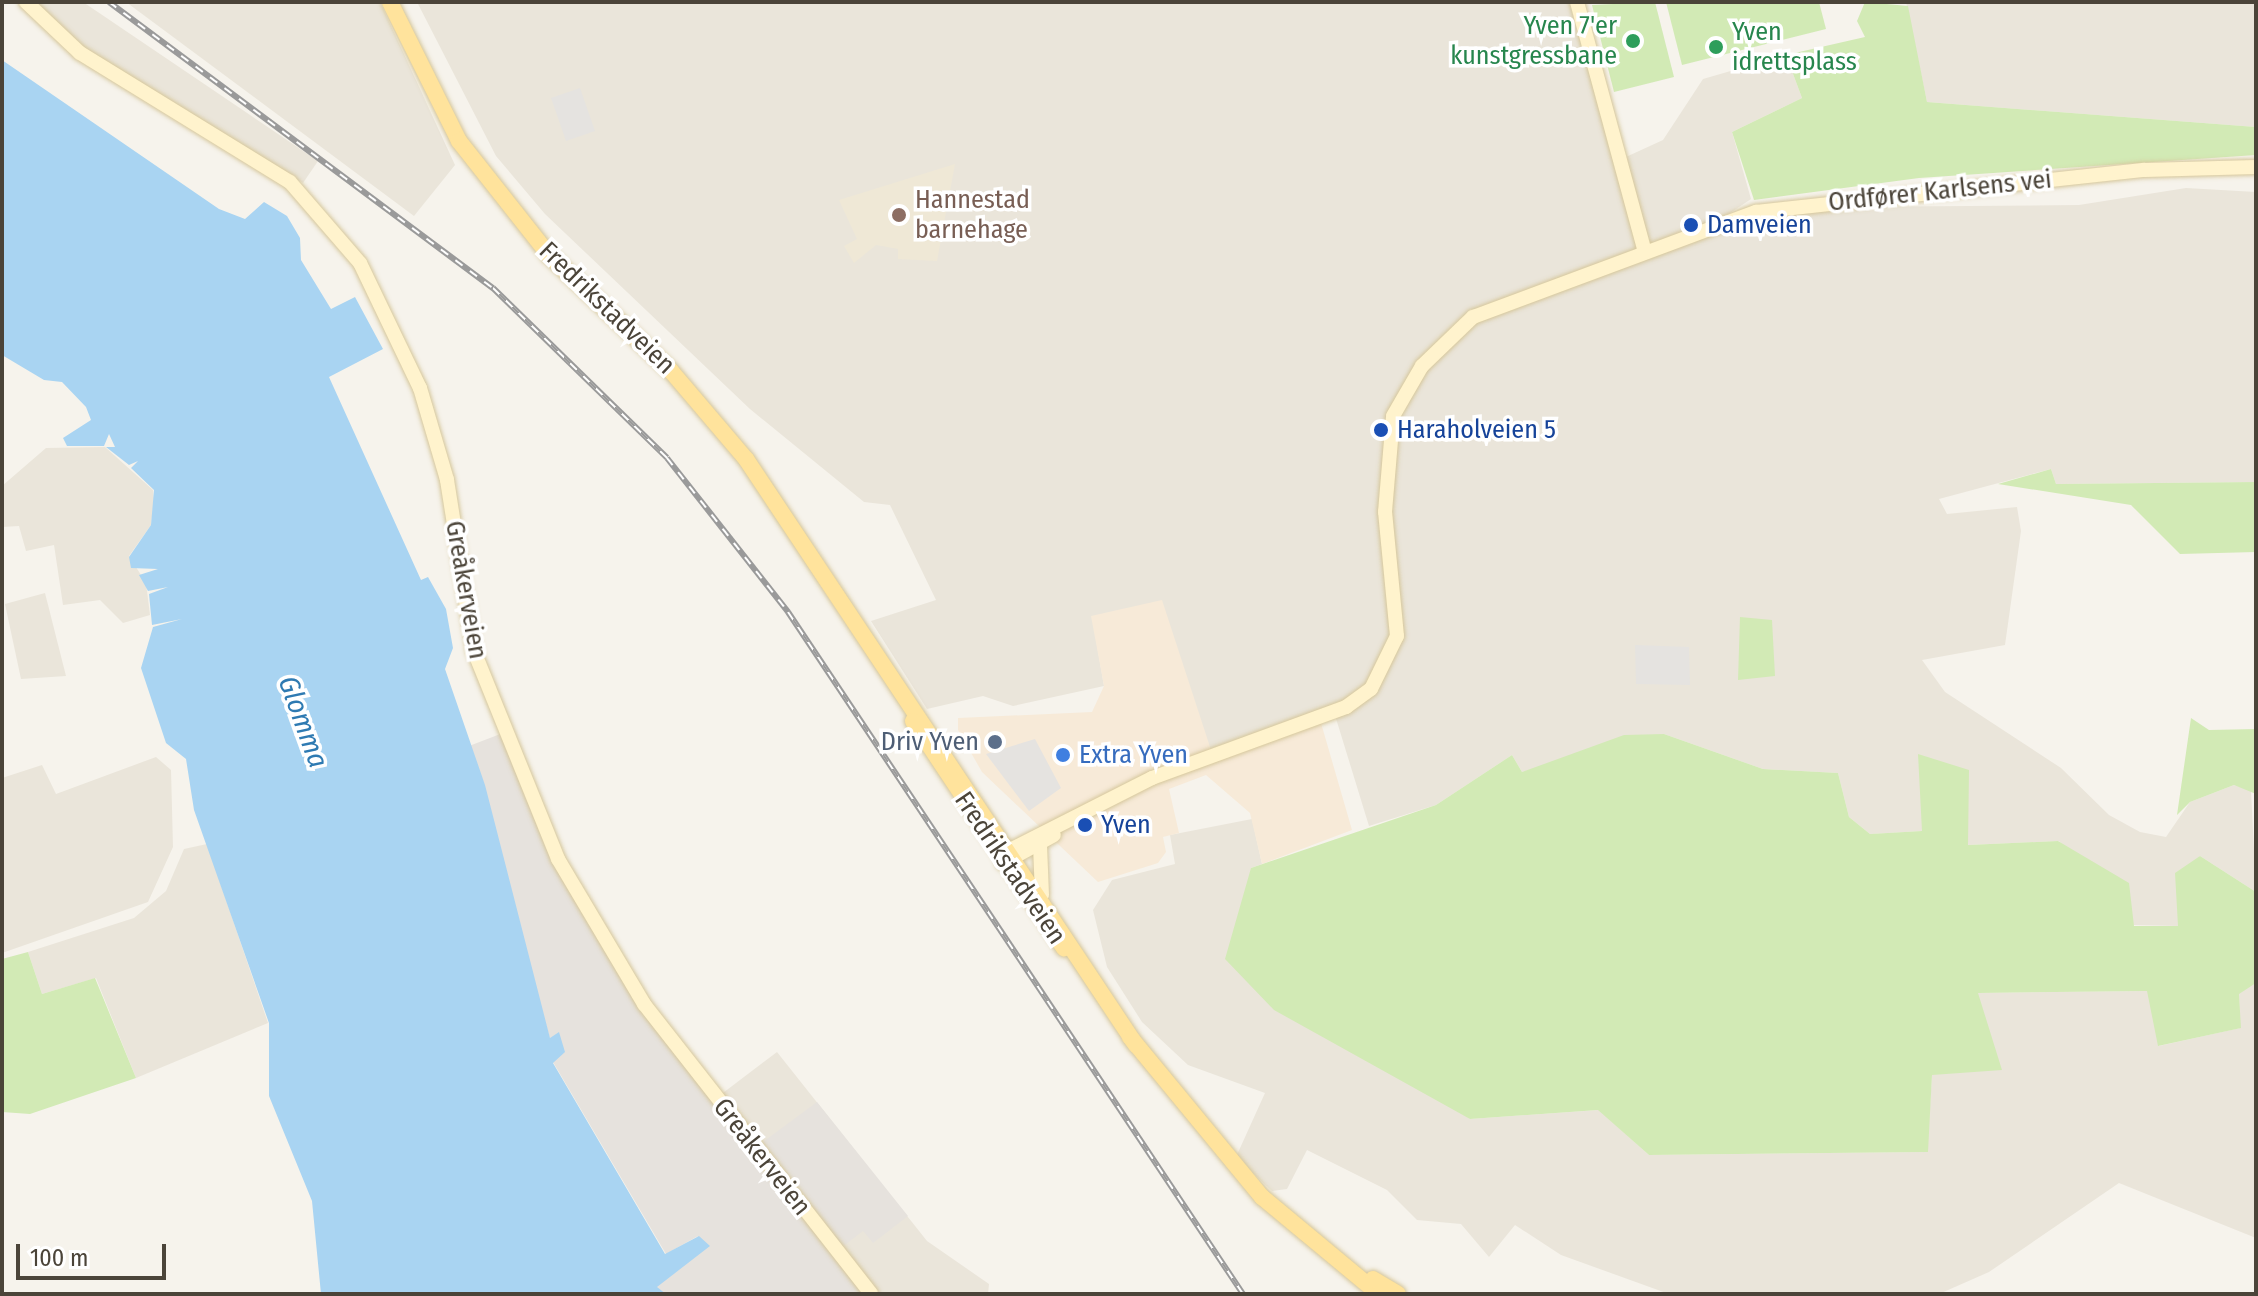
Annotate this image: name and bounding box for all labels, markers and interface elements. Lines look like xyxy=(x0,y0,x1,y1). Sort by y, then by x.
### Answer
place label: Yven 7'er kunstgressbane xyxy=(1450,10,1617,72)
place label: Yven idrettsplass xyxy=(1732,16,1857,78)
marker: Yven 7'er kunstgressbane xyxy=(1624,32,1642,50)
marker: Yven idrettsplass xyxy=(1707,38,1725,56)
street label: Ordfører Karlsens vei xyxy=(1827,164,2053,218)
place label: Hannestad barnehage xyxy=(915,184,1030,246)
marker: Hannestad barnehage xyxy=(890,206,908,224)
place label: Damveien xyxy=(1707,209,1812,241)
marker: Damveien xyxy=(1682,216,1700,234)
street label: Fredrikstadveien xyxy=(533,235,681,381)
place label: Haraholveien 5 xyxy=(1397,414,1556,446)
marker: Haraholveien 5 xyxy=(1372,421,1390,439)
street label: Greåkerveien xyxy=(438,518,494,662)
water label: Glomma xyxy=(271,672,335,772)
place label: Driv Yven xyxy=(881,726,979,758)
marker: Driv Yven xyxy=(986,733,1004,751)
place label: Extra Yven xyxy=(1079,739,1188,771)
marker: Extra Yven xyxy=(1054,746,1072,764)
street label: Fredrikstadveien xyxy=(948,786,1072,950)
place label: Yven xyxy=(1101,809,1151,841)
marker: Yven xyxy=(1076,816,1094,834)
street label: Greåkerveien xyxy=(707,1092,817,1222)
scale bar xyxy=(20,1228,170,1278)
text: 100 m xyxy=(30,1244,88,1272)

